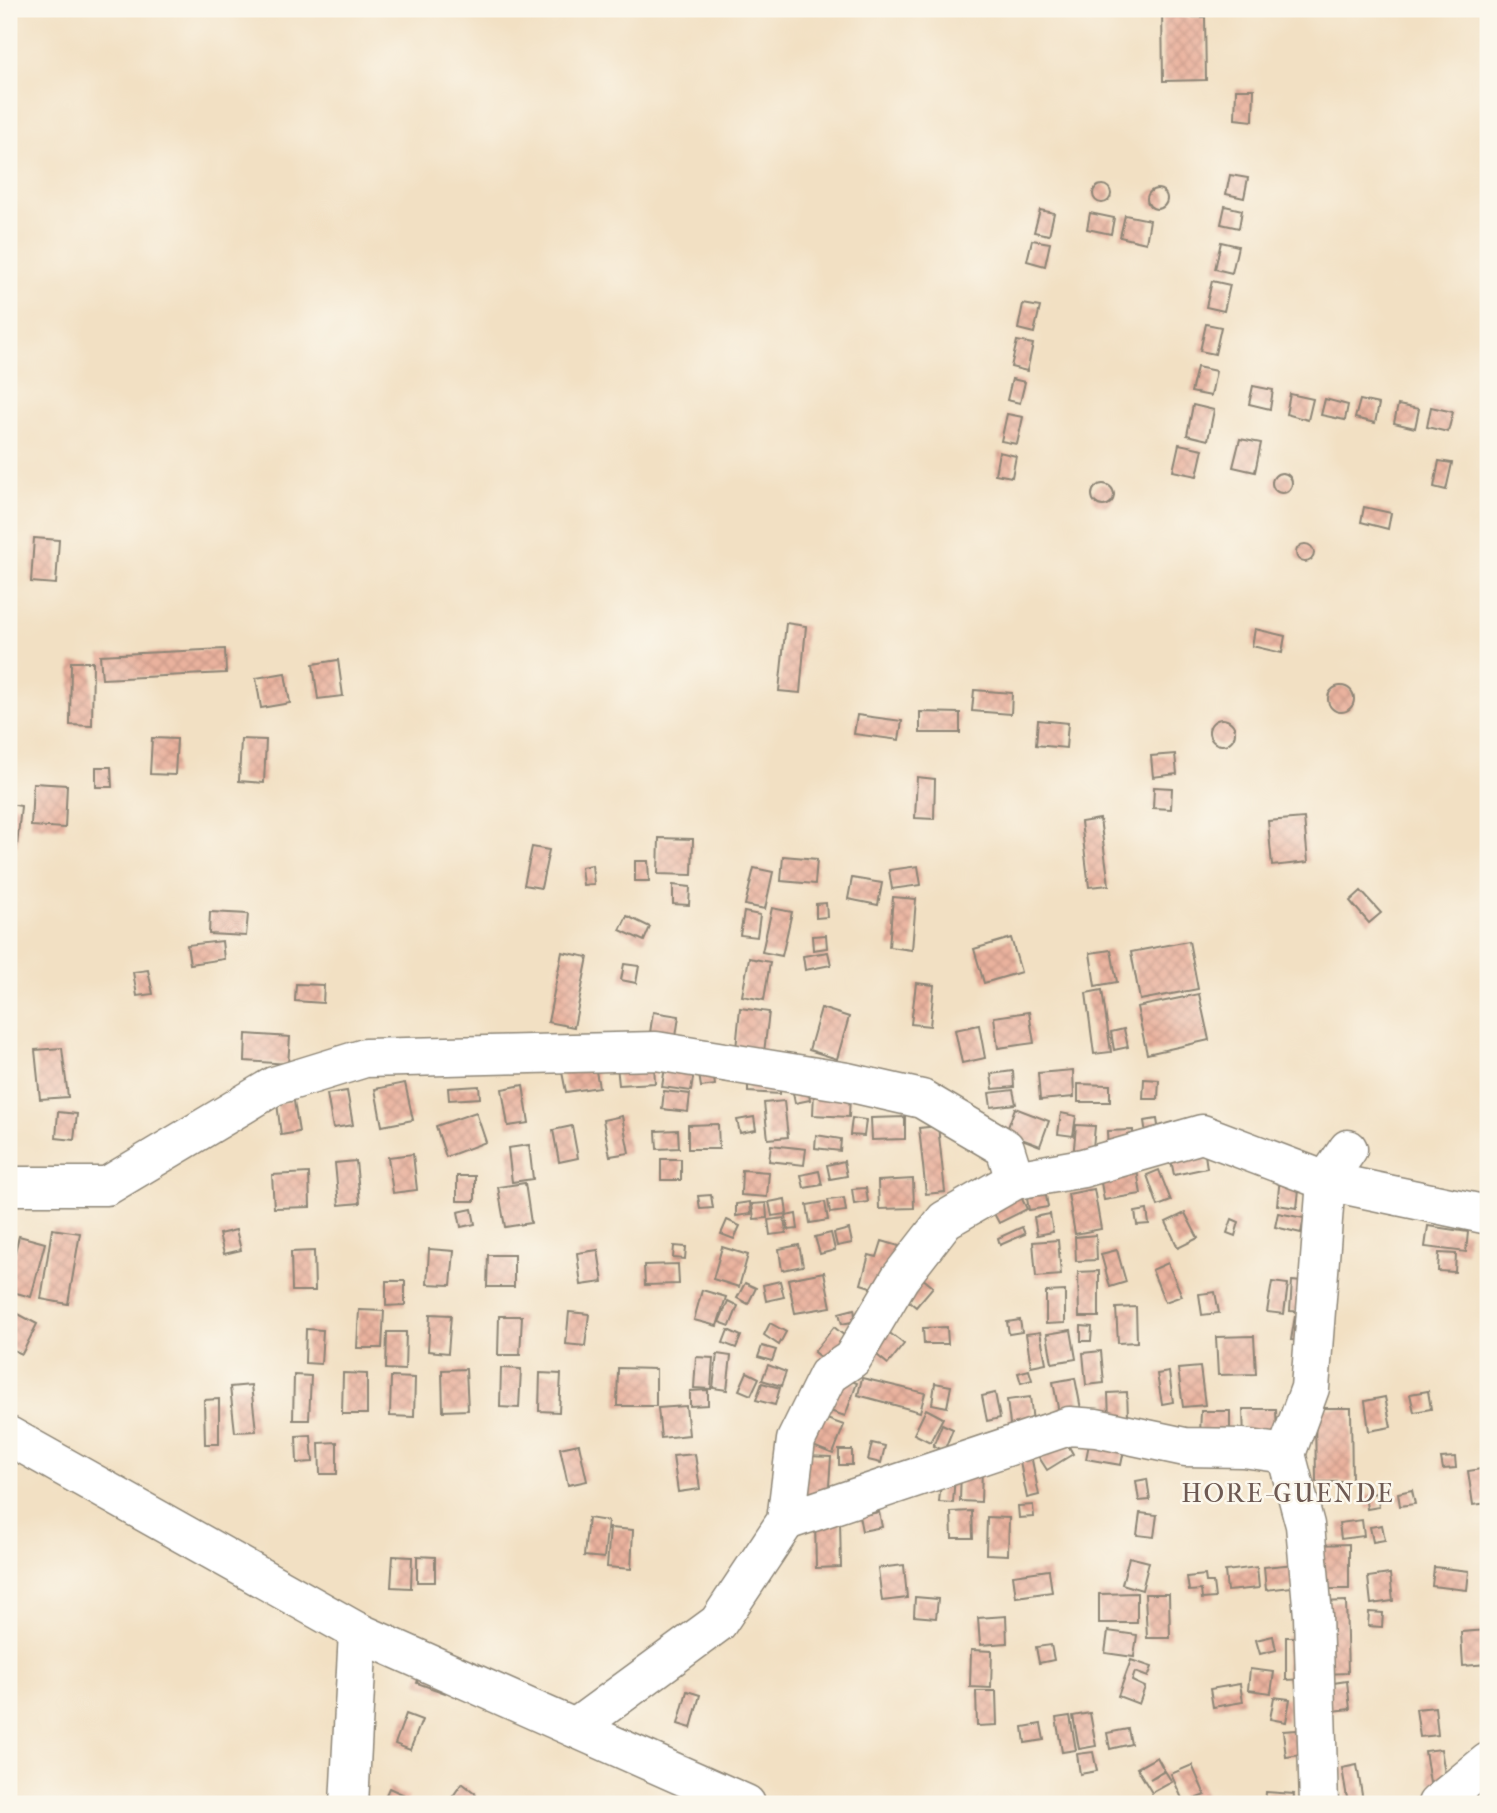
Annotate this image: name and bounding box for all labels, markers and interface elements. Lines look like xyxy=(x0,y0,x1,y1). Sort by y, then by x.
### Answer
district label: HORE-GUENDE xyxy=(1181,1478,1395,1509)

